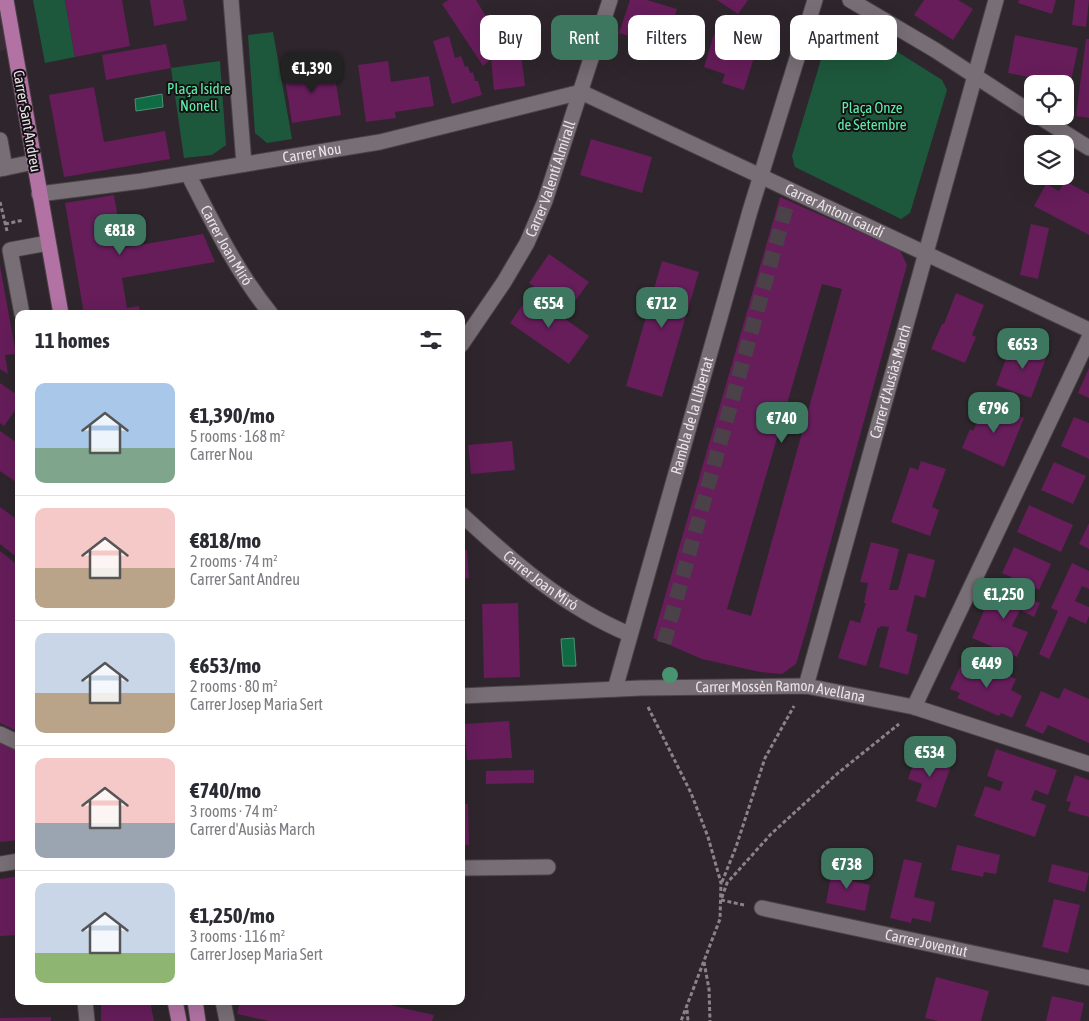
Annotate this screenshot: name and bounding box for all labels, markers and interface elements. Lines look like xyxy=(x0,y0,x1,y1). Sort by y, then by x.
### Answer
chip: Buy xyxy=(480,15,541,60)
chip: Rent xyxy=(551,15,618,60)
chip: Filters xyxy=(628,15,705,60)
chip: New xyxy=(715,15,780,60)
chip: Apartment xyxy=(790,15,897,60)
pin: €1,390 xyxy=(271,52,353,94)
text: €1,390 xyxy=(292,59,332,77)
street label: Carrer Sant Andreu xyxy=(10,69,45,173)
map controls xyxy=(1024,75,1074,185)
button: locate xyxy=(1024,75,1074,125)
park label: Plaça Isidre Nonell xyxy=(167,80,231,114)
park label: Plaça Onze de Setembre xyxy=(837,99,907,133)
street label: Carrer Valentí Almirall xyxy=(522,118,578,239)
button: layers xyxy=(1024,135,1074,185)
street label: Carrer Nou xyxy=(281,139,342,166)
street label: Carrer Antoni Gaudí xyxy=(782,180,887,241)
street label: Carrer Joan Miró xyxy=(197,202,256,288)
pin: €818 xyxy=(90,214,150,256)
text: €818 xyxy=(105,221,135,239)
pin: €554 xyxy=(519,286,579,329)
pin: €712 xyxy=(632,286,692,329)
text: €554 xyxy=(534,294,564,312)
text: €712 xyxy=(647,294,677,312)
street label: Carrer d'Ausiàs March xyxy=(866,322,914,440)
icon: filters xyxy=(417,326,445,354)
text: 11 homes xyxy=(35,328,110,352)
pin: €653 xyxy=(993,328,1053,370)
text: €653 xyxy=(1008,335,1038,353)
street label: Rambla de la Llibertat xyxy=(667,355,716,476)
pin: €796 xyxy=(964,392,1024,434)
text: €796 xyxy=(979,399,1009,417)
pin: €740 xyxy=(752,402,812,444)
icon: home xyxy=(75,403,135,463)
text: €1,390/mo xyxy=(190,403,275,427)
text: €740 xyxy=(767,409,797,427)
text: 5 rooms · 168 m² xyxy=(190,427,285,445)
text: Carrer Nou xyxy=(190,445,253,463)
icon: home xyxy=(75,528,135,588)
text: €818/mo xyxy=(190,528,261,552)
street label: Carrer Joan Miró xyxy=(500,547,581,614)
text: 2 rooms · 74 m² xyxy=(190,552,278,570)
text: Carrer Sant Andreu xyxy=(190,570,300,588)
pin: €1,250 xyxy=(963,578,1045,620)
text: €1,250 xyxy=(984,585,1024,603)
pin: €449 xyxy=(957,646,1017,689)
icon: home xyxy=(75,653,135,713)
text: €653/mo xyxy=(190,653,261,677)
text: €449 xyxy=(972,654,1002,672)
text: 2 rooms · 80 m² xyxy=(190,677,278,695)
street label: Carrer Mossèn Ramon Avellana xyxy=(695,677,867,705)
text: Carrer Josep Maria Sert xyxy=(190,695,323,713)
pin: €534 xyxy=(900,736,960,778)
text: €534 xyxy=(915,743,945,761)
icon: home xyxy=(75,778,135,838)
text: €740/mo xyxy=(190,778,261,802)
text: 3 rooms · 74 m² xyxy=(190,802,278,820)
text: Carrer d'Ausiàs March xyxy=(190,820,315,838)
pin: €738 xyxy=(817,848,877,890)
text: €738 xyxy=(832,855,862,873)
icon: home xyxy=(75,903,135,963)
text: €1,250/mo xyxy=(190,903,275,927)
street label: Carrer Joventut xyxy=(884,926,969,960)
text: 3 rooms · 116 m² xyxy=(190,927,285,945)
text: Carrer Josep Maria Sert xyxy=(190,945,323,963)

